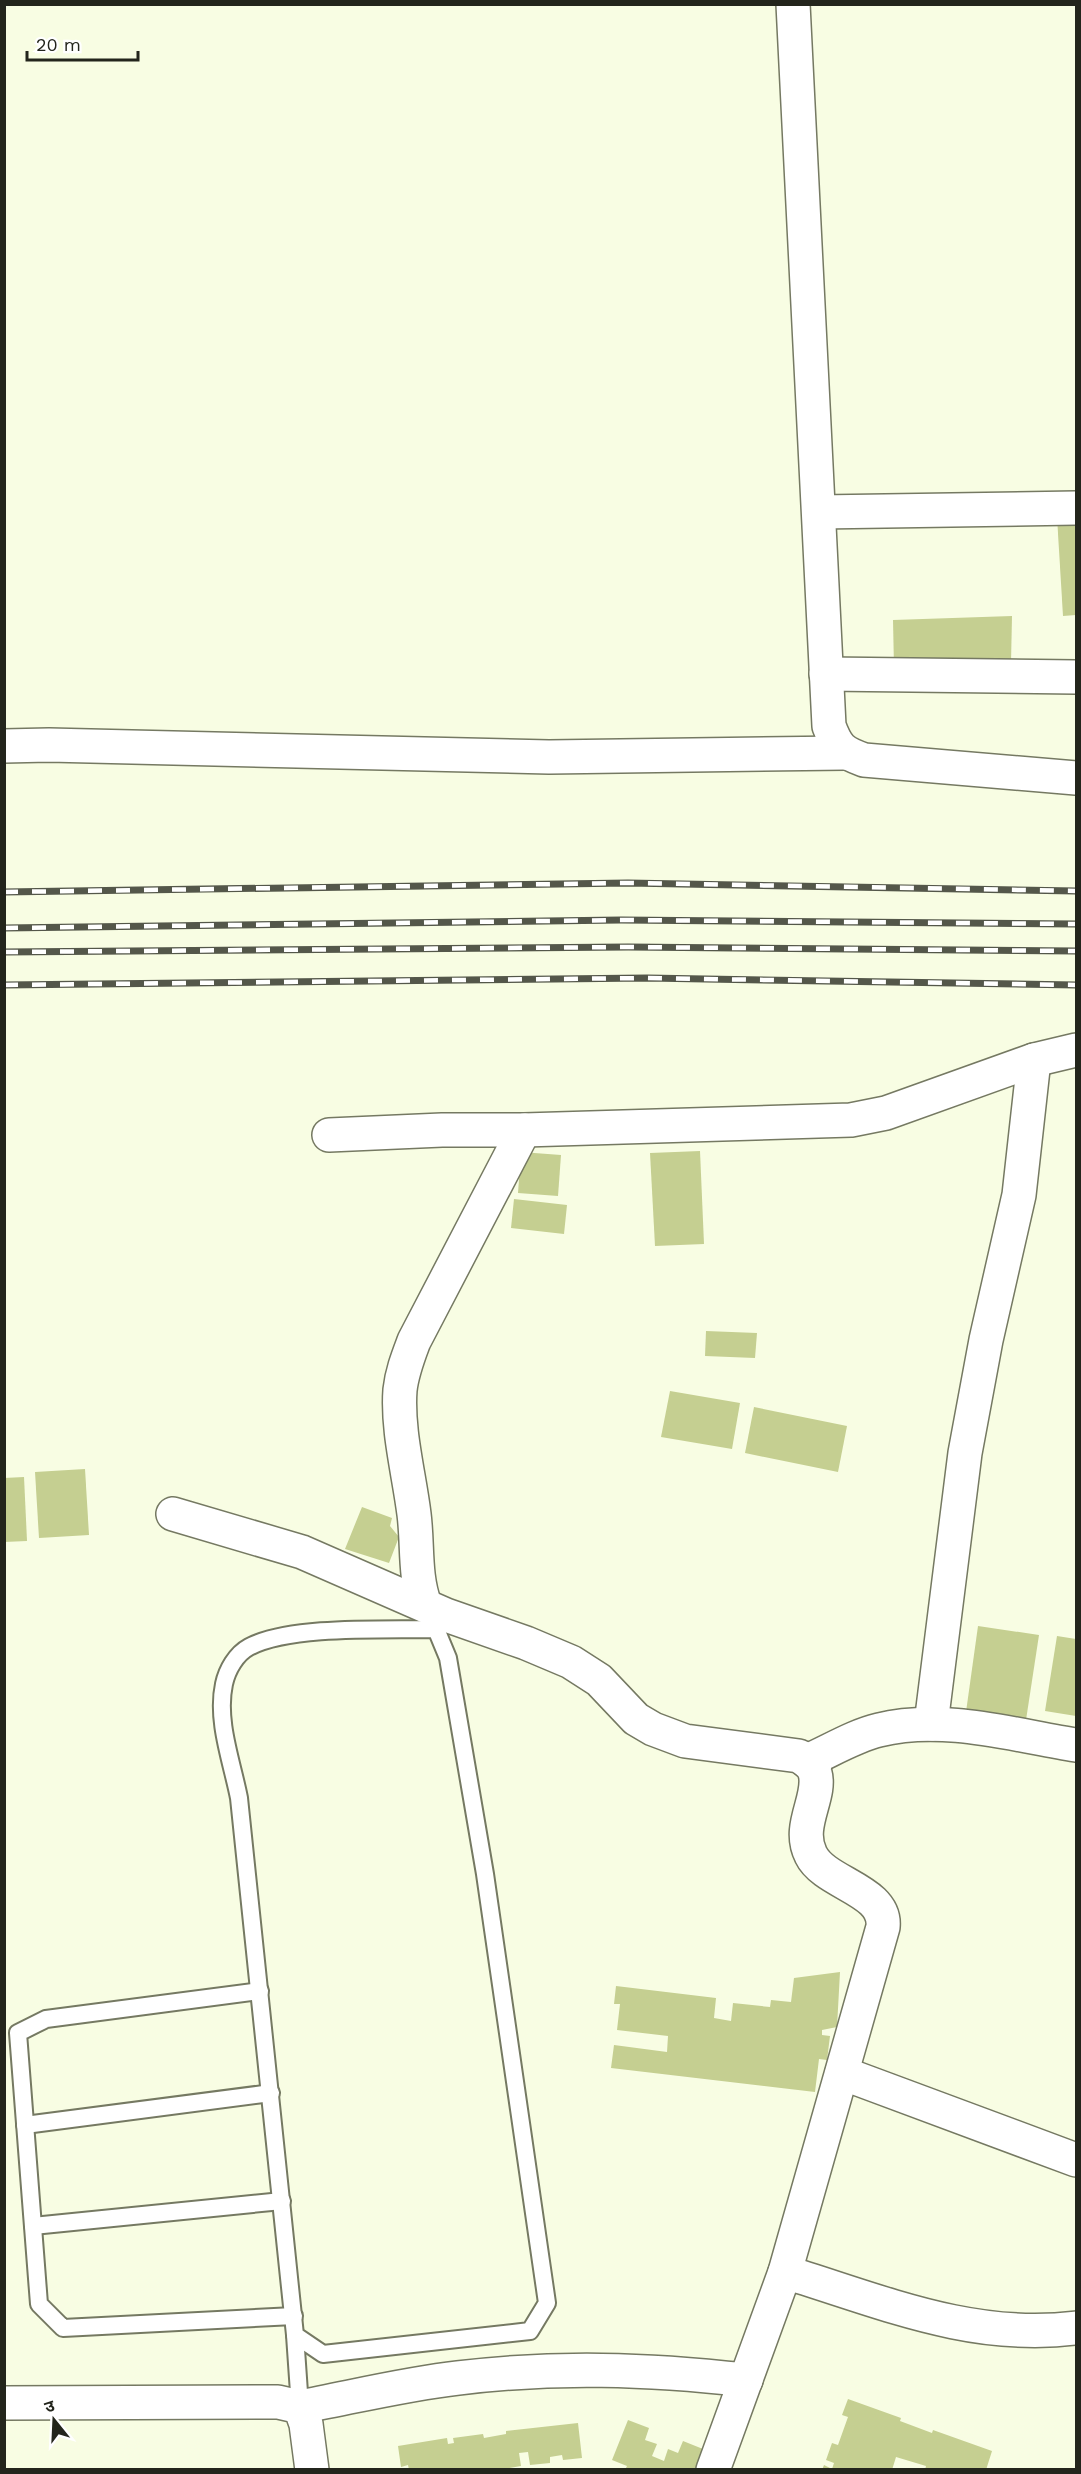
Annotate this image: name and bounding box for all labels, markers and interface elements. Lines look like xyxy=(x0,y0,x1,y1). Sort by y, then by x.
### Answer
scale bar xyxy=(27,24,138,62)
text: 20 m xyxy=(36,34,81,55)
north arrow xyxy=(24,2390,84,2450)
text: उ xyxy=(42,2396,58,2417)

